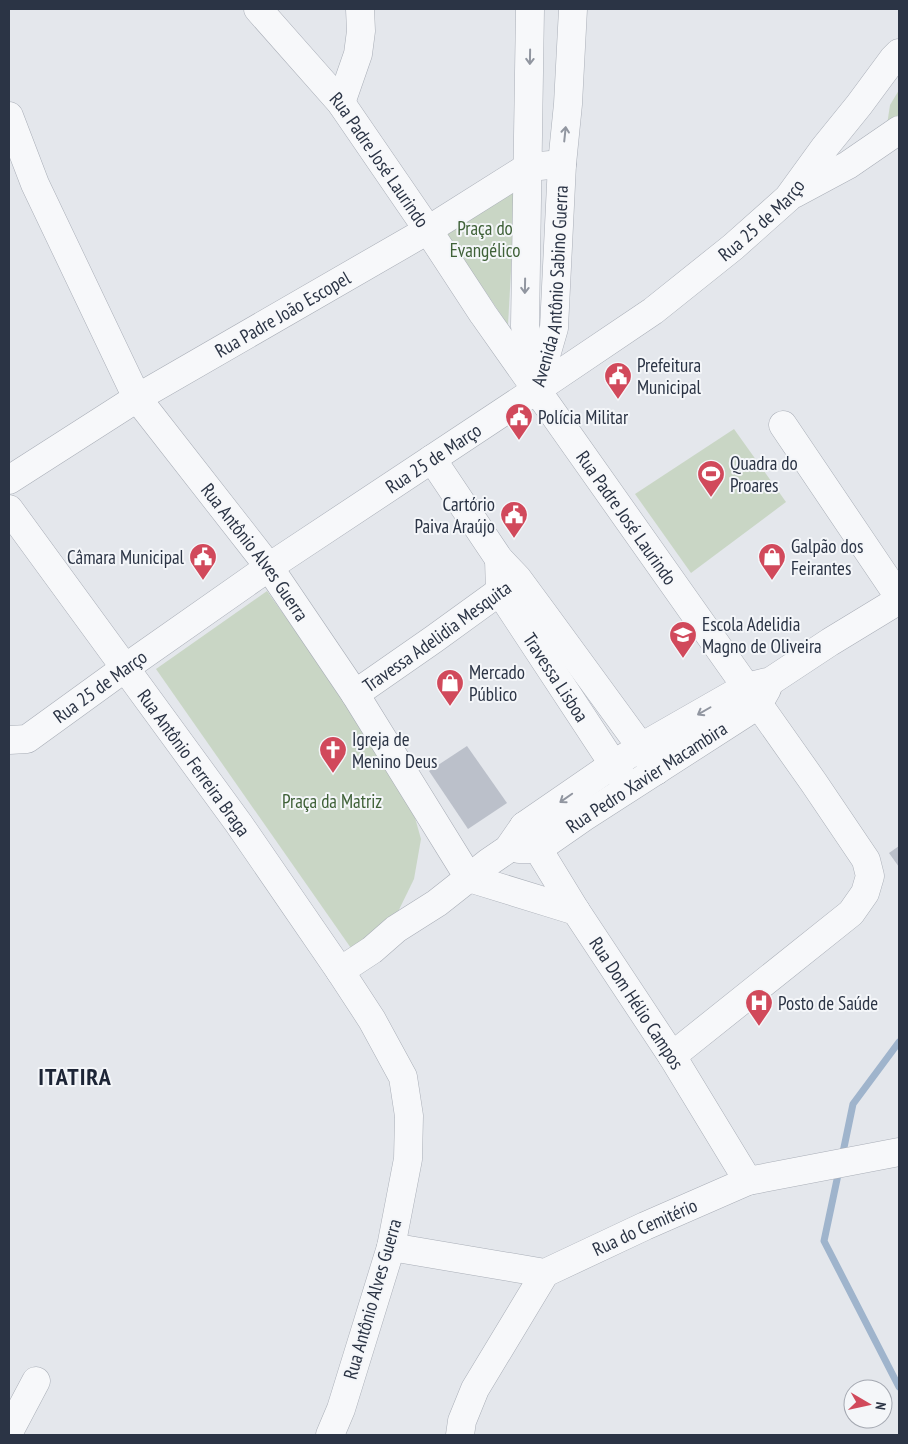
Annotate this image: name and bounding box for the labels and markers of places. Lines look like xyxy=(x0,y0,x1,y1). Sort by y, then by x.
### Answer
place label: Prefeitura Municipal xyxy=(637,353,702,399)
public building icon: Prefeitura Municipal xyxy=(603,361,633,400)
public building icon: Polícia Militar xyxy=(504,402,534,441)
place label: Polícia Militar xyxy=(538,405,629,429)
place label: Quadra do Proares xyxy=(730,451,798,497)
sports icon: Quadra do Proares xyxy=(696,459,726,498)
place label: Cartório Paiva Araújo xyxy=(414,492,495,538)
public building icon: Cartório Paiva Araújo xyxy=(499,500,529,539)
place label: Galpão dos Feirantes xyxy=(791,534,863,580)
public building icon: Câmara Municipal xyxy=(188,542,218,581)
shop icon: Galpão dos Feirantes xyxy=(757,542,787,581)
place label: Câmara Municipal xyxy=(67,545,185,569)
place label: Escola Adelidia Magno de Oliveira xyxy=(702,612,822,658)
school or university icon: Escola Adelidia Magno de Oliveira xyxy=(668,620,698,659)
place label: Mercado Público xyxy=(469,660,525,706)
shop icon: Mercado Público xyxy=(435,668,465,707)
place label: Igreja de Menino Deus xyxy=(352,727,437,773)
church icon: Igreja de Menino Deus xyxy=(318,735,348,774)
hospital icon: Posto de Saúde xyxy=(744,988,774,1027)
place label: Posto de Saúde xyxy=(778,991,878,1015)

